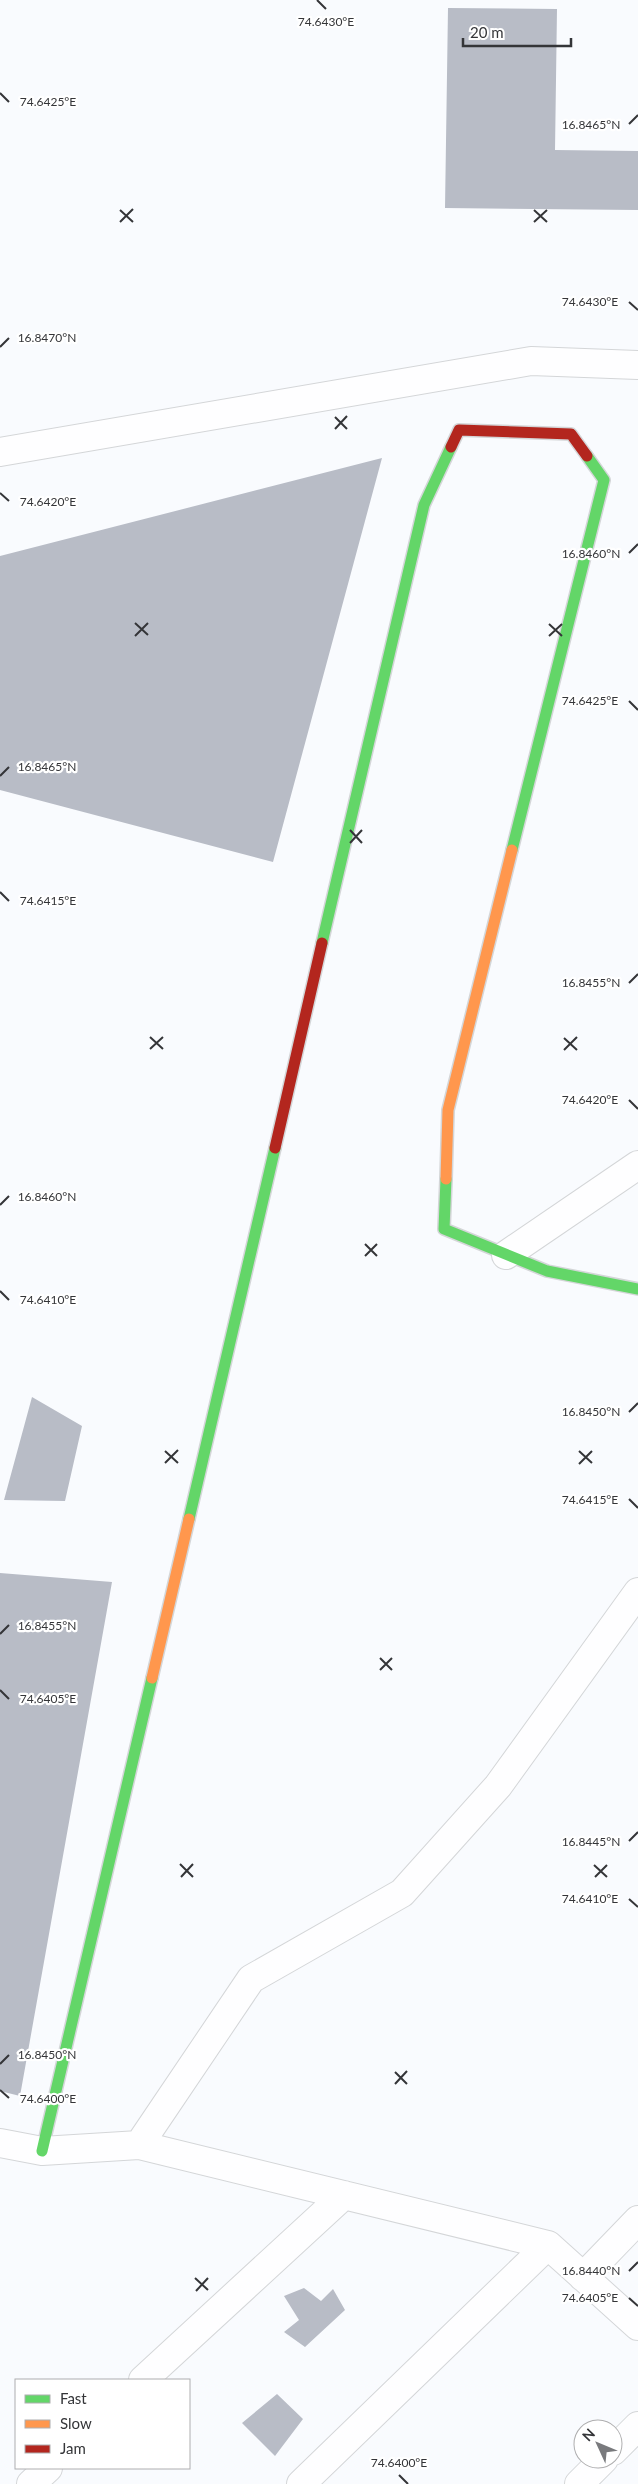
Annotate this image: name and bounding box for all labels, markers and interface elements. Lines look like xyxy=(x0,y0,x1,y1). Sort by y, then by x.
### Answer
text: 74.6430°E xyxy=(298,14,354,29)
scale bar xyxy=(463,15,570,47)
text: 20 m xyxy=(470,23,504,41)
text: 74.6425°E xyxy=(20,94,76,109)
text: 16.8465°N xyxy=(562,117,620,132)
text: 74.6430°E xyxy=(562,294,618,309)
text: 16.8470°N xyxy=(18,330,76,345)
text: 74.6420°E xyxy=(20,494,76,509)
text: 16.8460°N xyxy=(562,546,620,561)
text: 74.6425°E xyxy=(562,693,618,708)
text: 16.8465°N xyxy=(18,759,76,774)
text: 74.6415°E xyxy=(20,893,76,908)
text: 16.8455°N xyxy=(562,975,620,990)
text: 74.6420°E xyxy=(562,1092,618,1107)
text: 16.8460°N xyxy=(18,1189,76,1204)
text: 74.6410°E xyxy=(20,1292,76,1307)
text: 16.8450°N xyxy=(562,1404,620,1419)
text: 74.6415°E xyxy=(562,1492,618,1507)
text: 16.8455°N xyxy=(18,1618,76,1633)
text: 74.6405°E xyxy=(20,1691,76,1706)
text: 16.8445°N xyxy=(562,1834,620,1849)
text: 74.6410°E xyxy=(562,1891,618,1906)
text: 16.8450°N xyxy=(18,2047,76,2062)
text: 74.6400°E xyxy=(20,2091,76,2106)
text: 16.8440°N xyxy=(562,2263,620,2278)
text: 74.6405°E xyxy=(562,2290,618,2305)
legend xyxy=(15,2379,190,2469)
text: Fast xyxy=(60,2389,87,2407)
text: Slow xyxy=(60,2414,92,2432)
north arrow xyxy=(573,2419,623,2469)
text: N xyxy=(578,2425,598,2444)
text: Jam xyxy=(60,2439,86,2457)
text: 74.6400°E xyxy=(371,2455,427,2470)

